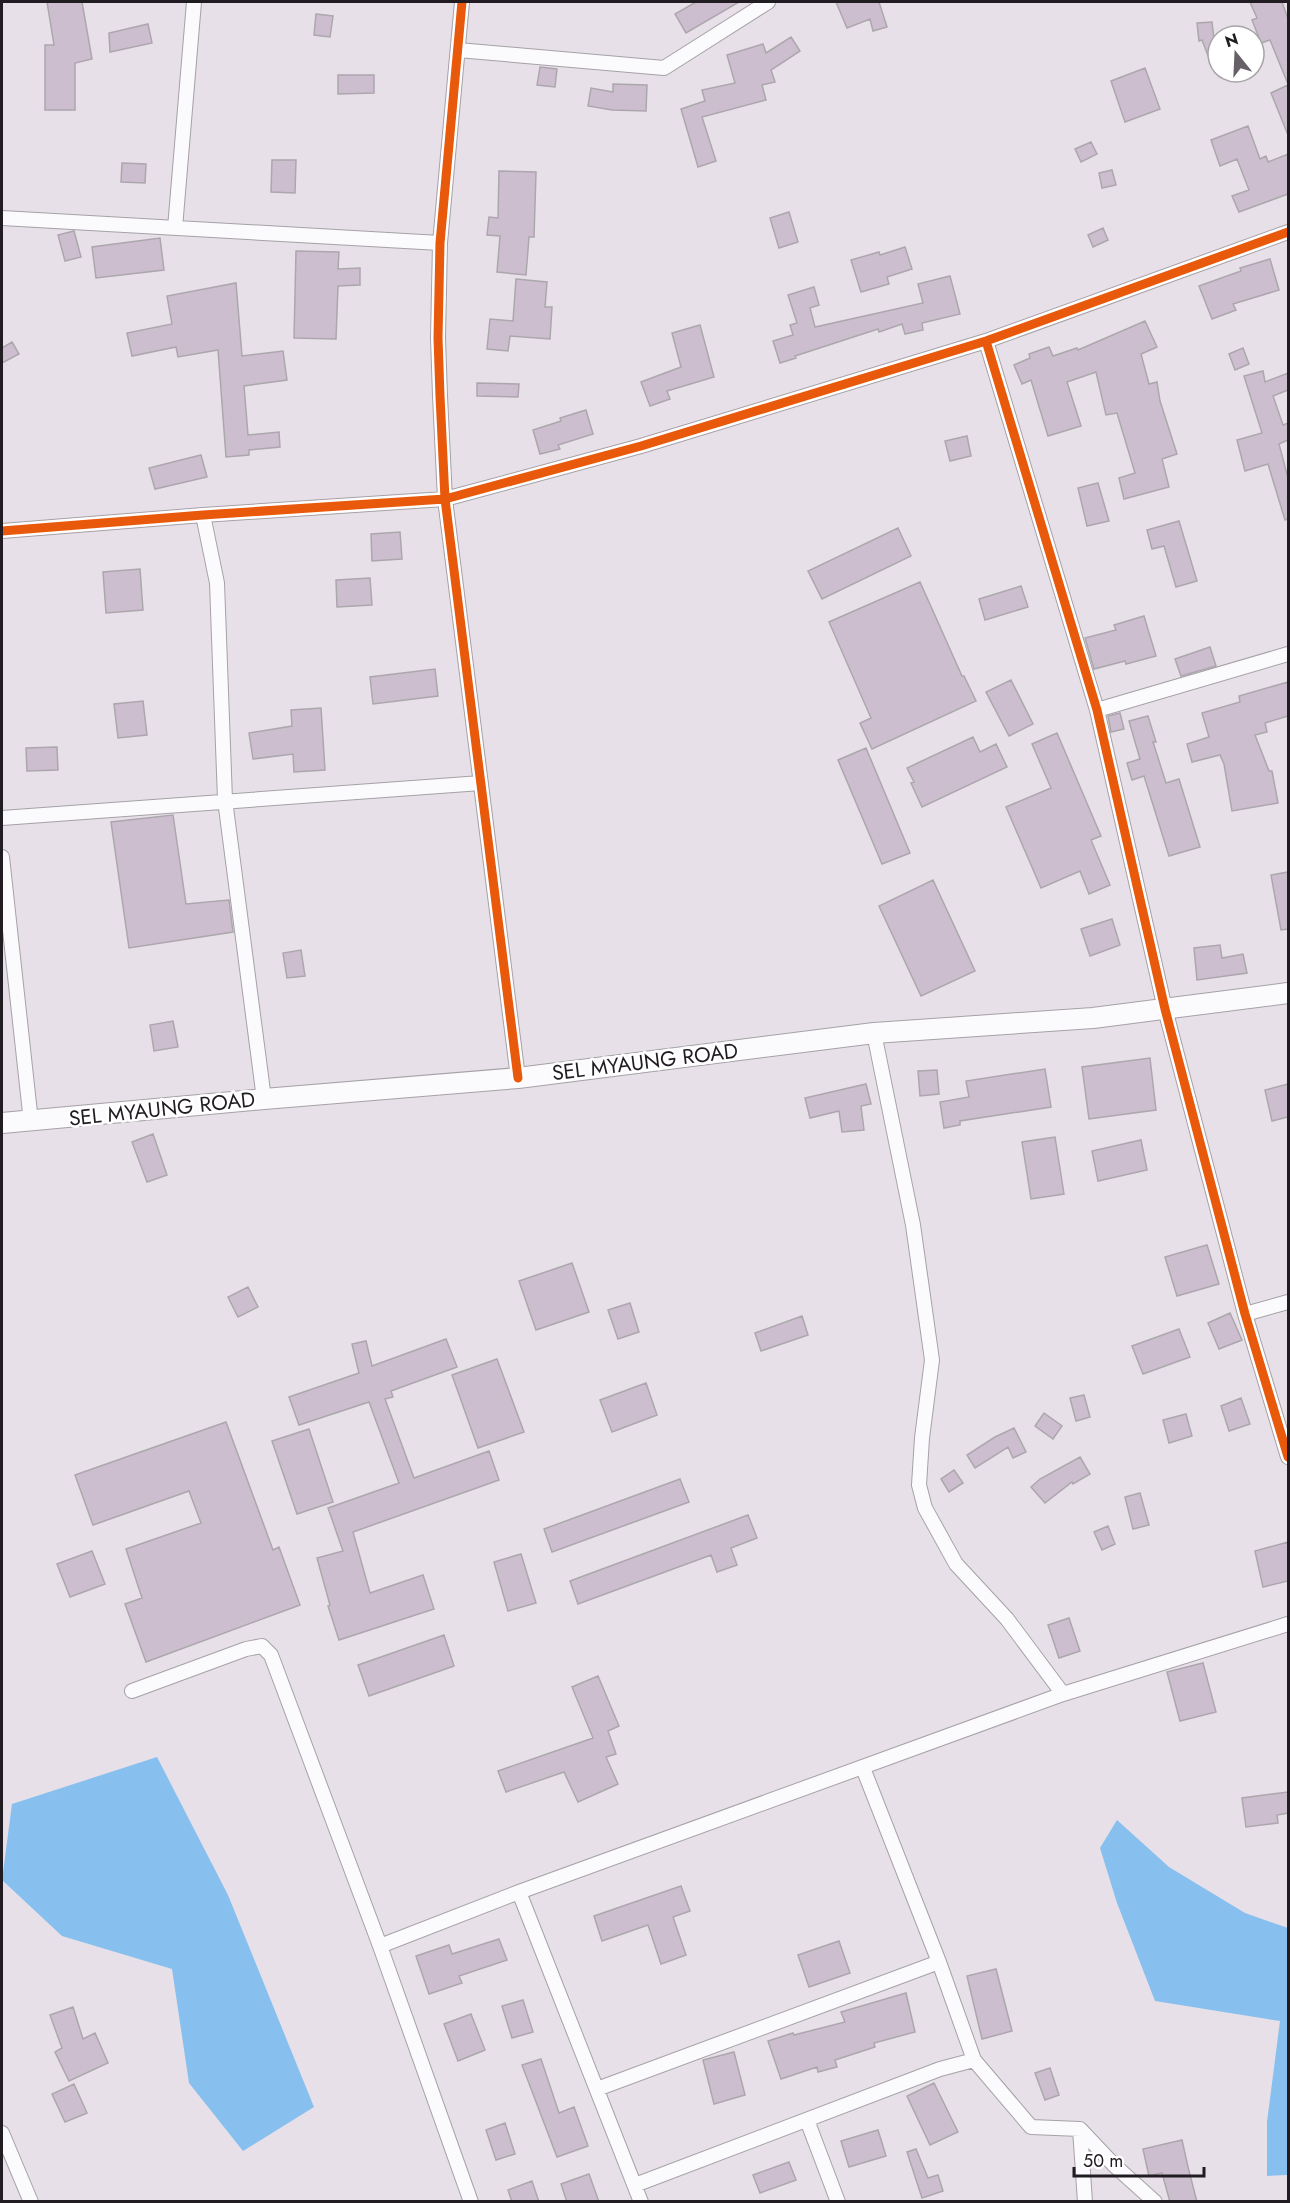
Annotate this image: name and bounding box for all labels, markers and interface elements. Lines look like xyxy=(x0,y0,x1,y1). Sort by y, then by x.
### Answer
north arrow xyxy=(1206,24,1266,84)
text: N xyxy=(1222,27,1241,53)
street label: SEL MYAUNG ROAD xyxy=(550,1036,740,1088)
street label: SEL MYAUNG ROAD xyxy=(67,1084,257,1134)
scale bar xyxy=(1074,2140,1204,2178)
text: 50 m xyxy=(1083,2148,1123,2174)

